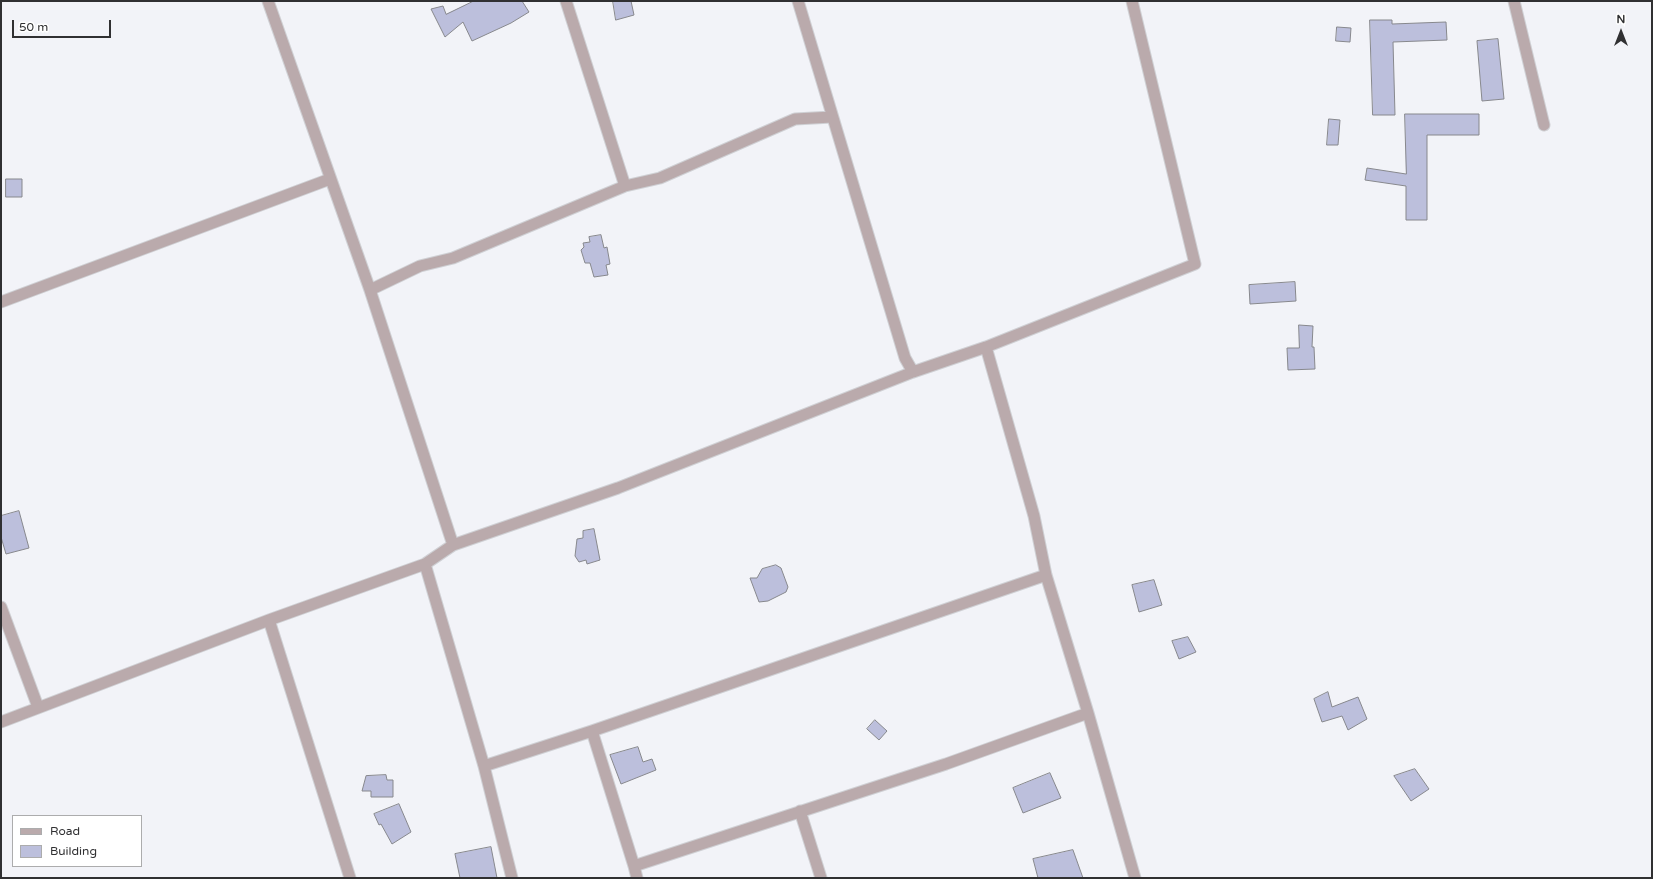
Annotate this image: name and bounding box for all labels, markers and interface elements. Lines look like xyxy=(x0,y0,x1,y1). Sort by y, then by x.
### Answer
scale bar xyxy=(14,12,113,38)
north arrow xyxy=(1601,12,1641,52)
text: N xyxy=(1617,13,1625,26)
text: 50 m xyxy=(19,20,48,34)
legend xyxy=(12,815,142,867)
text: Road xyxy=(50,824,80,838)
text: Building xyxy=(50,844,97,858)

